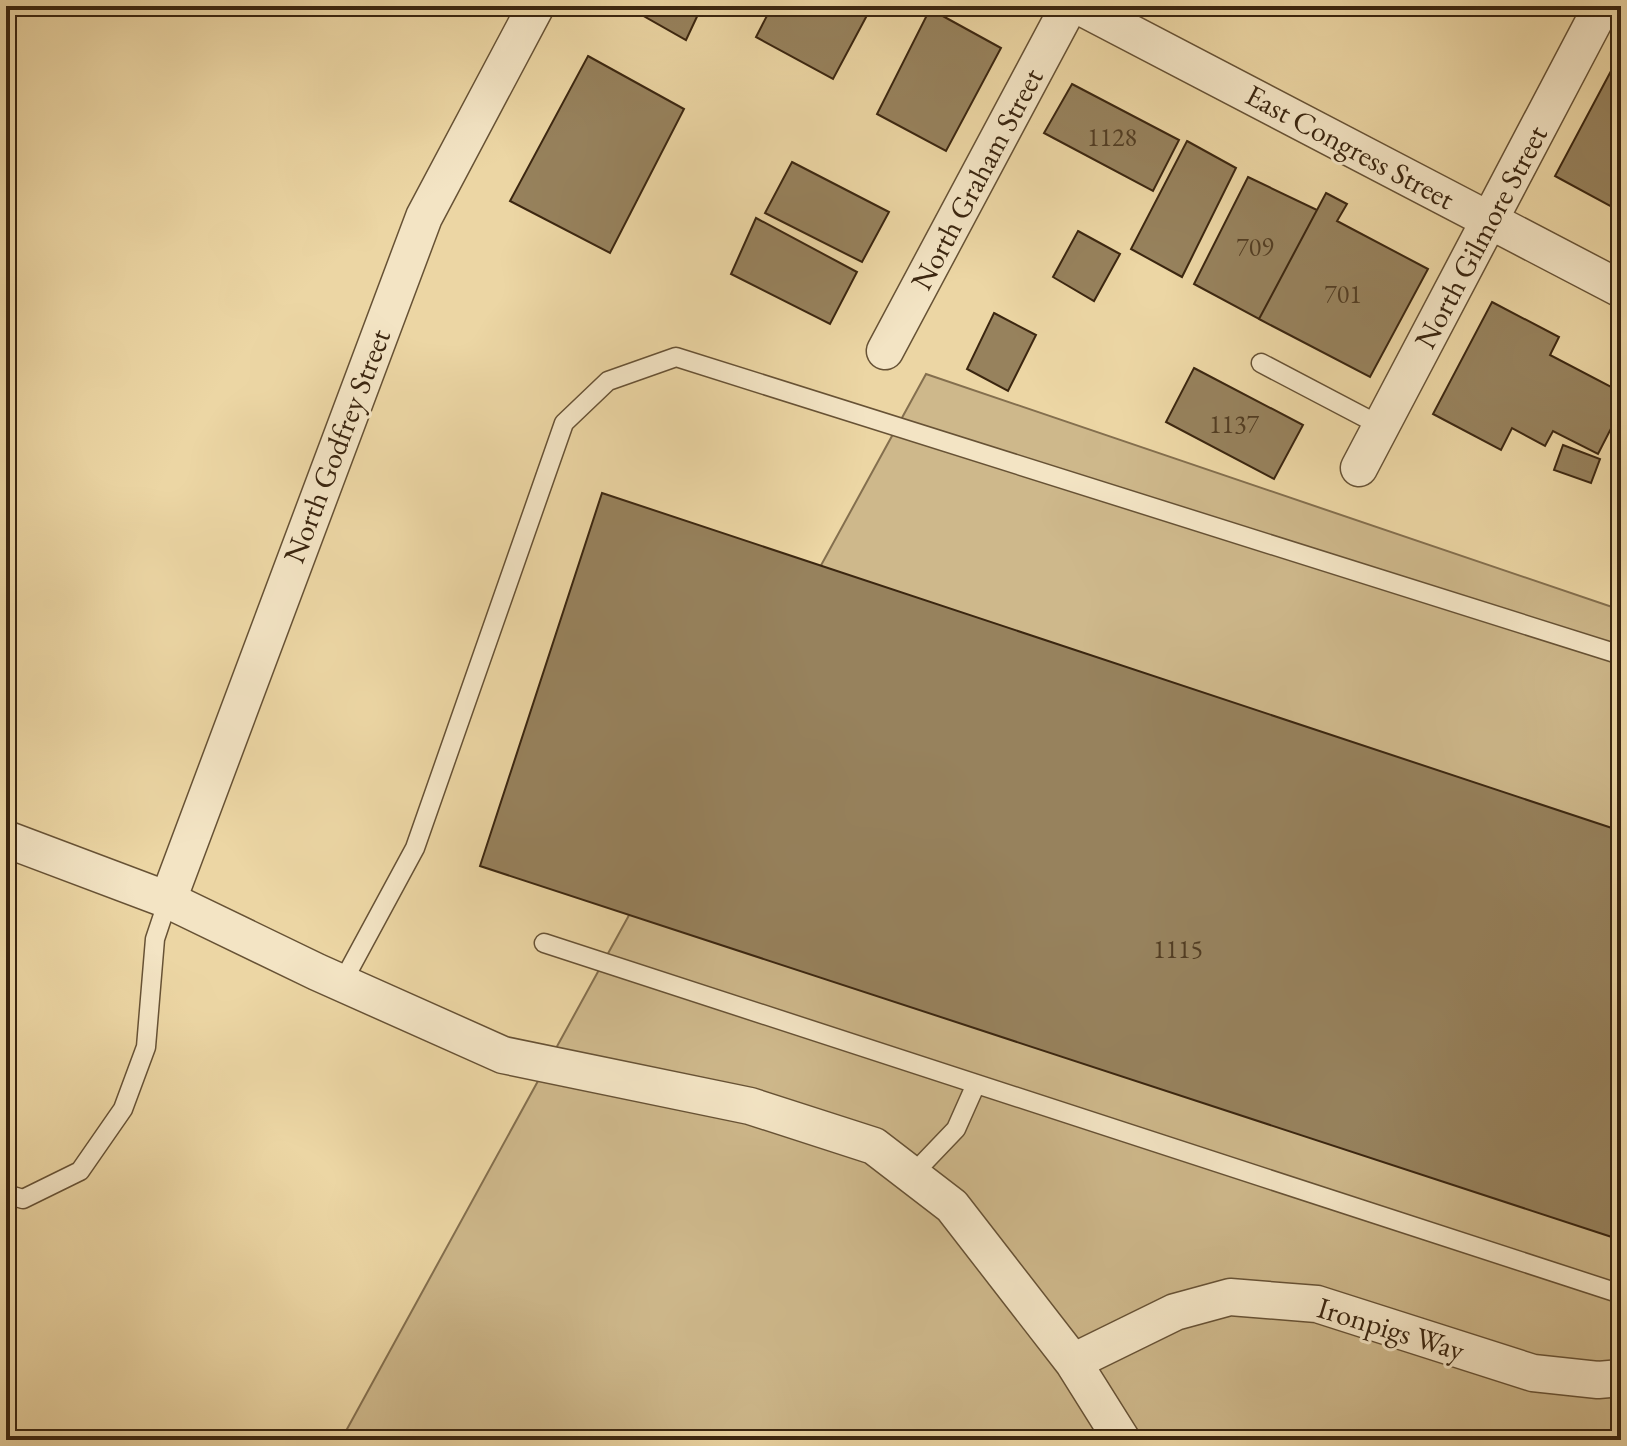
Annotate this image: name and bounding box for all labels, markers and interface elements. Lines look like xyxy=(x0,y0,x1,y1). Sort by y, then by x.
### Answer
street label: North Graham Street xyxy=(902,60,1052,297)
street label: East Congress Street xyxy=(1239,75,1462,218)
street label: North Gilmore Street xyxy=(1405,118,1556,355)
house number: 1128 xyxy=(1087,120,1137,154)
house number: 709 xyxy=(1236,230,1274,264)
house number: 701 xyxy=(1324,277,1362,311)
street label: North Godfrey Street xyxy=(274,323,399,568)
house number: 1137 xyxy=(1209,407,1259,441)
house number: 1115 xyxy=(1153,932,1203,966)
street label: Ironpigs Way xyxy=(1313,1288,1470,1370)

